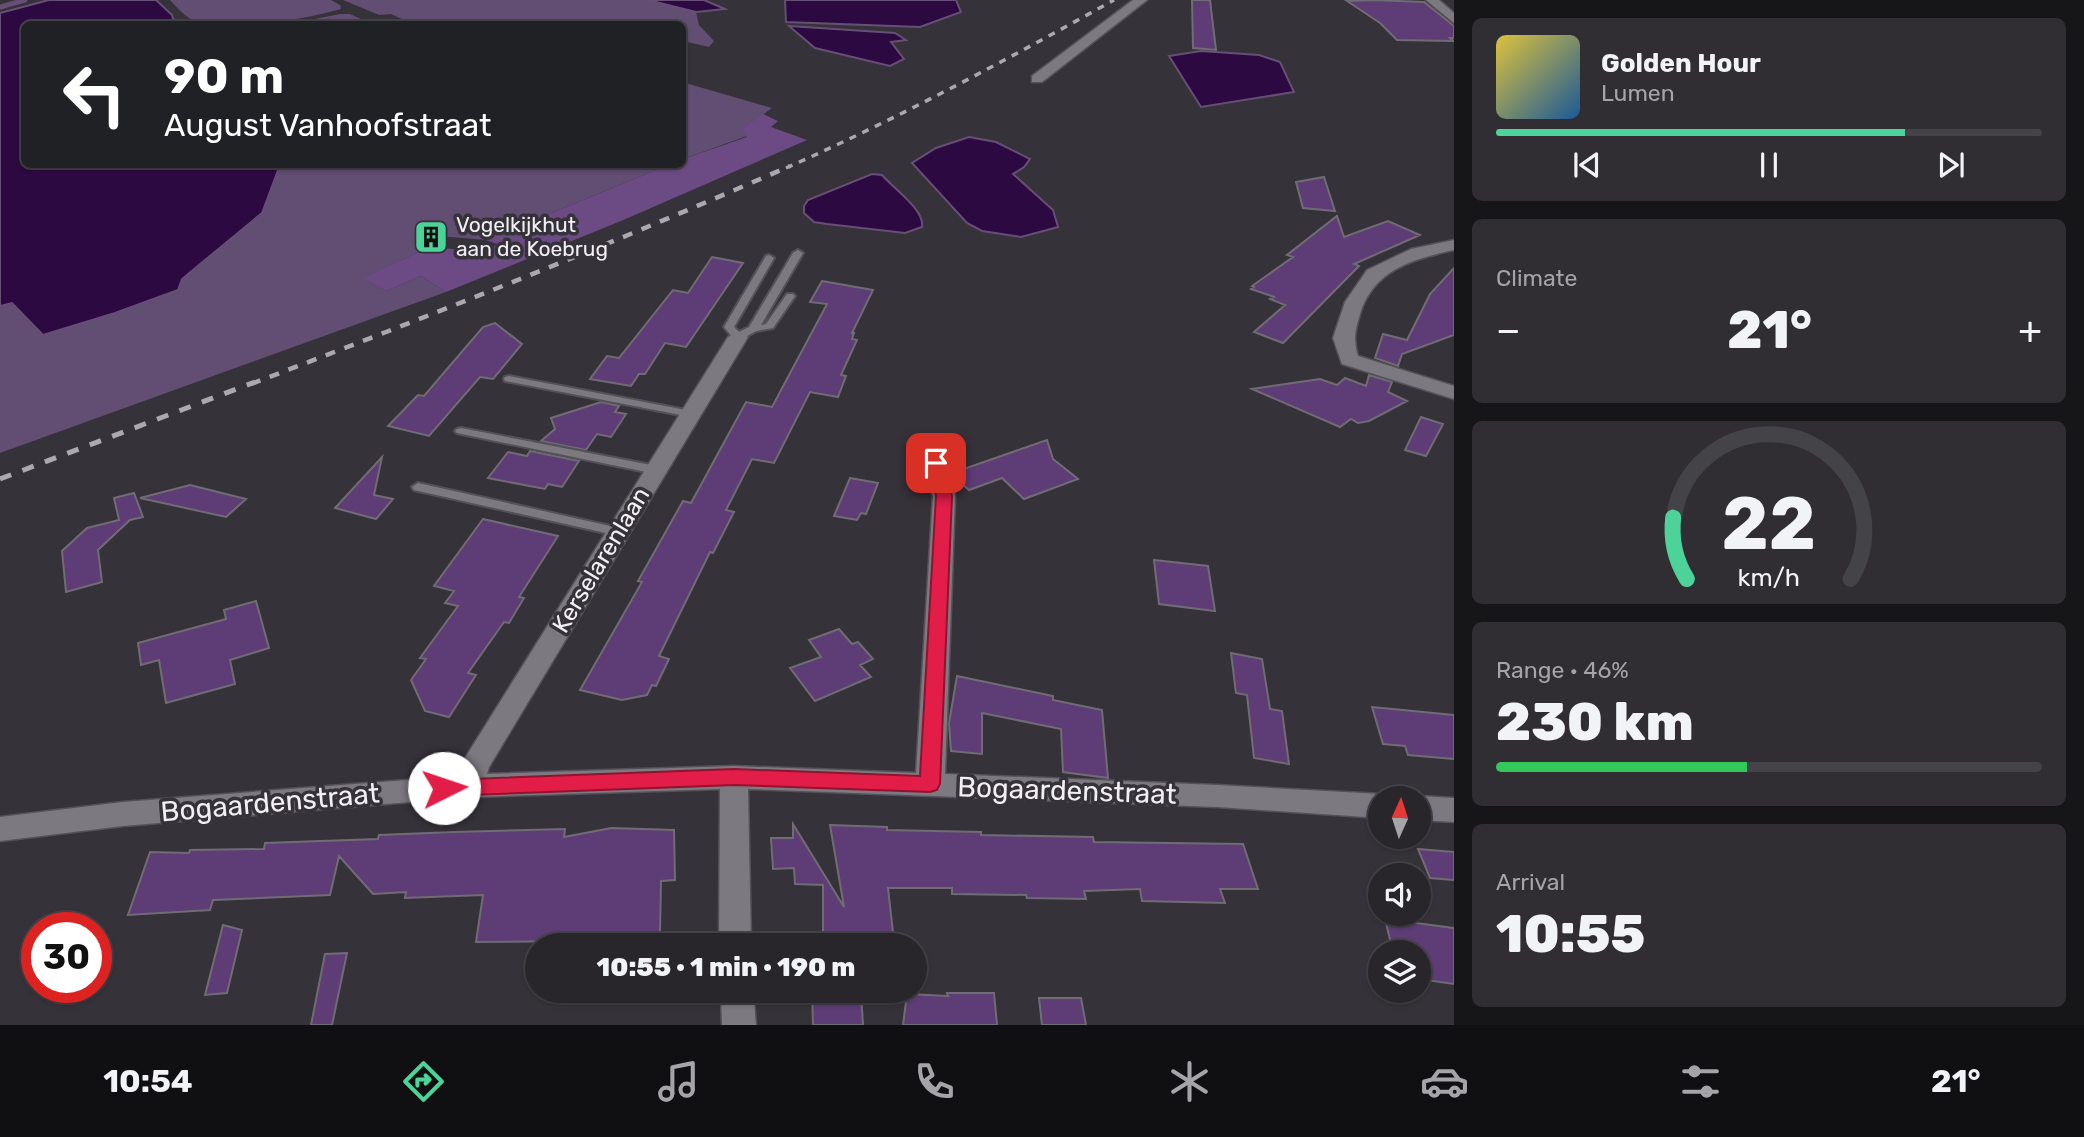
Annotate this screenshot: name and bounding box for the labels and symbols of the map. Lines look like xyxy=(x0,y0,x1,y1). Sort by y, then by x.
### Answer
place label: Vogelkijkhut aan de Koebrug xyxy=(456,212,608,261)
building icon: Vogelkijkhut aan de Koebrug xyxy=(412,218,450,256)
pin xyxy=(906,433,966,493)
street label: Kerselarenlaan xyxy=(547,482,655,638)
position arrow xyxy=(407,751,481,825)
street label: Bogaardenstraat xyxy=(957,770,1177,811)
street label: Bogaardenstraat xyxy=(159,776,381,828)
north arrow xyxy=(1368,786,1432,849)
speed limit sign: 30 xyxy=(21,912,112,1003)

